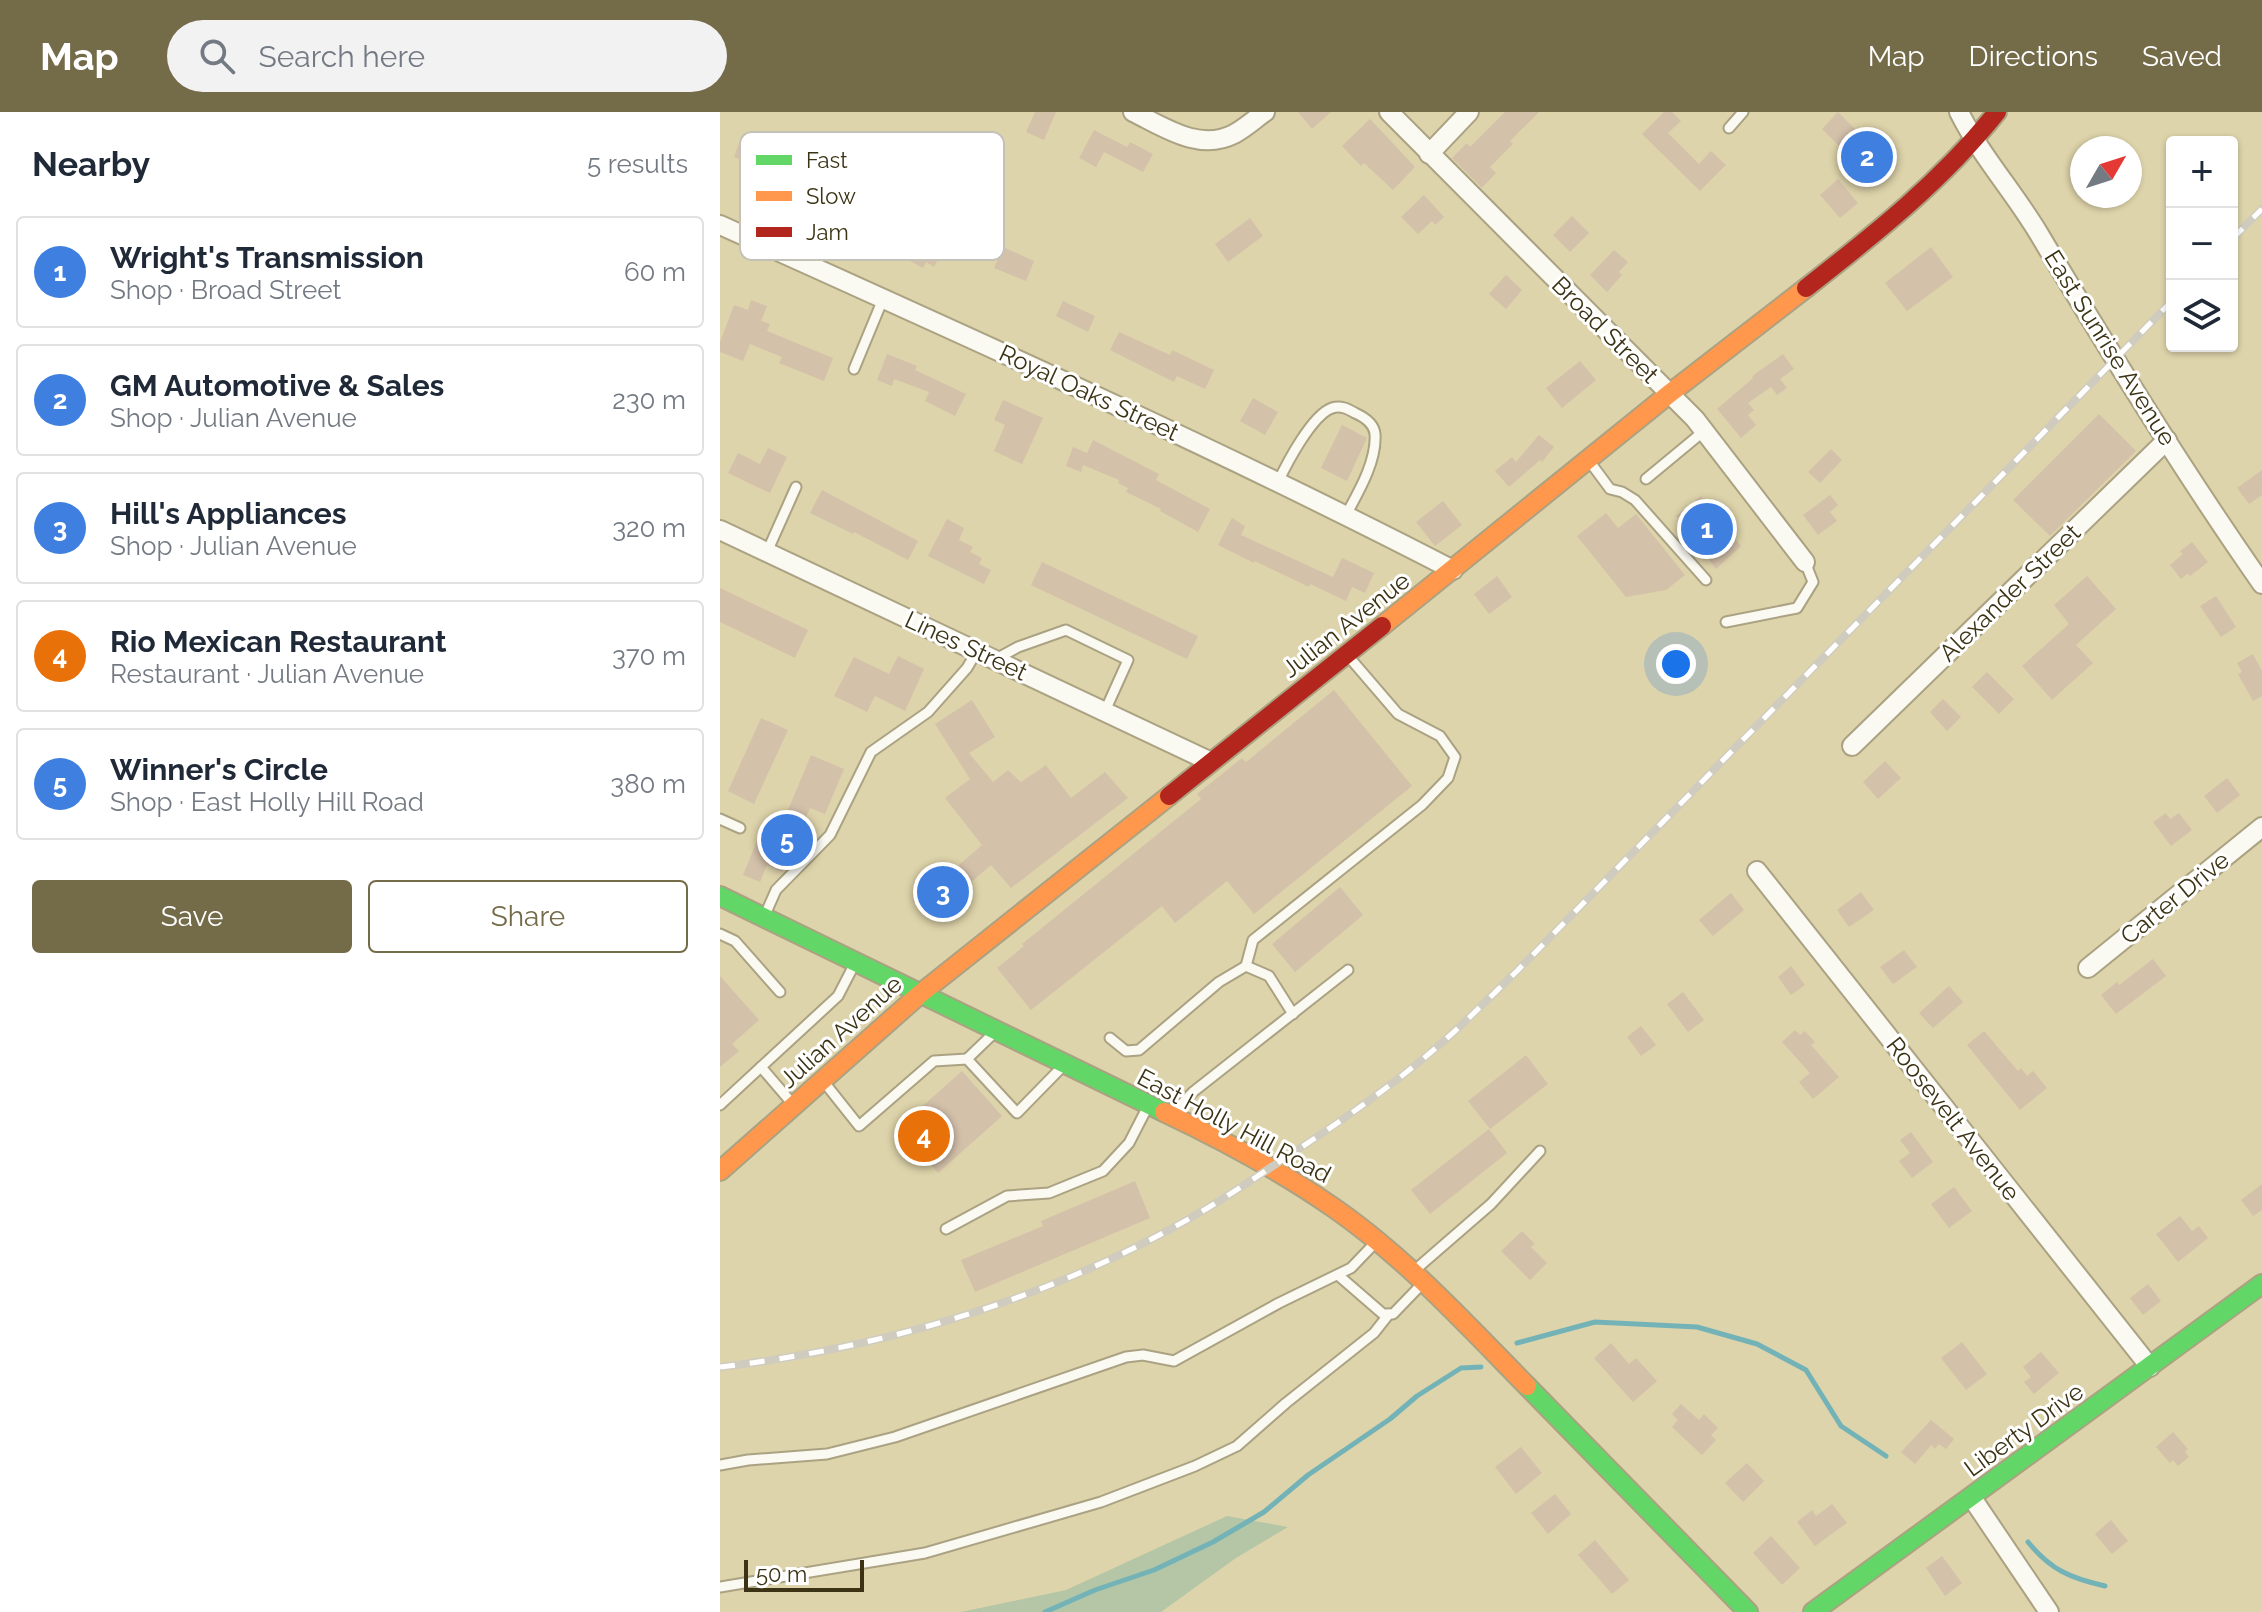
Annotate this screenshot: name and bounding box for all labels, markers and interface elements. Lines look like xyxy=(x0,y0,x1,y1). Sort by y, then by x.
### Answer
search box xyxy=(167,20,727,92)
text: Map xyxy=(40,34,119,79)
icon: search xyxy=(195,34,239,78)
text: Search here xyxy=(259,39,425,74)
text: Map xyxy=(1868,40,1925,73)
text: Directions xyxy=(1969,40,2098,73)
text: Saved xyxy=(2142,40,2222,73)
pin: 2 xyxy=(1841,127,1893,187)
legend xyxy=(740,132,1004,260)
north arrow xyxy=(2070,136,2142,208)
map controls xyxy=(2166,136,2238,352)
button: + xyxy=(2166,136,2238,208)
text: Nearby xyxy=(32,144,150,184)
text: Fast xyxy=(806,147,848,173)
text: 5 results xyxy=(587,149,688,179)
text: Slow xyxy=(806,183,856,209)
button: − xyxy=(2166,208,2238,280)
text: Jam xyxy=(806,219,849,245)
text: Wright's Transmission xyxy=(110,240,424,275)
street label: East Sunrise Avenue xyxy=(2038,245,2182,451)
text: 1 xyxy=(54,257,66,287)
text: 60 m xyxy=(624,257,686,287)
street label: Broad Street xyxy=(1546,270,1665,389)
text: Shop · Broad Street xyxy=(110,275,341,305)
button: layers xyxy=(2166,280,2238,352)
street label: Royal Oaks Street xyxy=(995,338,1184,447)
text: GM Automotive & Sales xyxy=(110,368,444,403)
text: 2 xyxy=(53,385,67,415)
text: 230 m xyxy=(612,385,686,415)
text: Shop · Julian Avenue xyxy=(110,403,357,433)
text: Hill's Appliances xyxy=(110,496,347,531)
pin: 1 xyxy=(1681,499,1733,559)
text: 3 xyxy=(53,513,67,543)
text: 320 m xyxy=(612,513,686,543)
street label: Alexander Street xyxy=(1933,518,2086,667)
text: Shop · Julian Avenue xyxy=(110,531,357,561)
street label: Julian Avenue xyxy=(1276,566,1415,683)
street label: Lines Street xyxy=(900,605,1032,686)
text: Rio Mexican Restaurant xyxy=(110,624,447,659)
text: 4 xyxy=(53,641,67,671)
text: 370 m xyxy=(612,641,686,671)
your location xyxy=(1656,644,1696,684)
text: Restaurant · Julian Avenue xyxy=(110,659,424,689)
text: Winner's Circle xyxy=(110,752,328,787)
text: 5 xyxy=(53,769,67,799)
text: 380 m xyxy=(610,769,686,799)
text: Shop · East Holly Hill Road xyxy=(110,787,424,817)
pin: 5 xyxy=(761,810,813,870)
street label: Carter Drive xyxy=(2115,845,2235,950)
pin: 3 xyxy=(917,862,969,922)
button: Save xyxy=(32,880,352,953)
button: Share xyxy=(368,880,688,953)
street label: Julian Avenue xyxy=(774,969,908,1094)
street label: Roosevelt Avenue xyxy=(1880,1031,2026,1206)
street label: East Holly Hill Road xyxy=(1132,1062,1336,1189)
pin: 4 xyxy=(898,1106,950,1166)
street label: Liberty Drive xyxy=(1958,1377,2089,1483)
scale bar xyxy=(744,1556,864,1592)
text: 50 m xyxy=(756,1561,807,1587)

